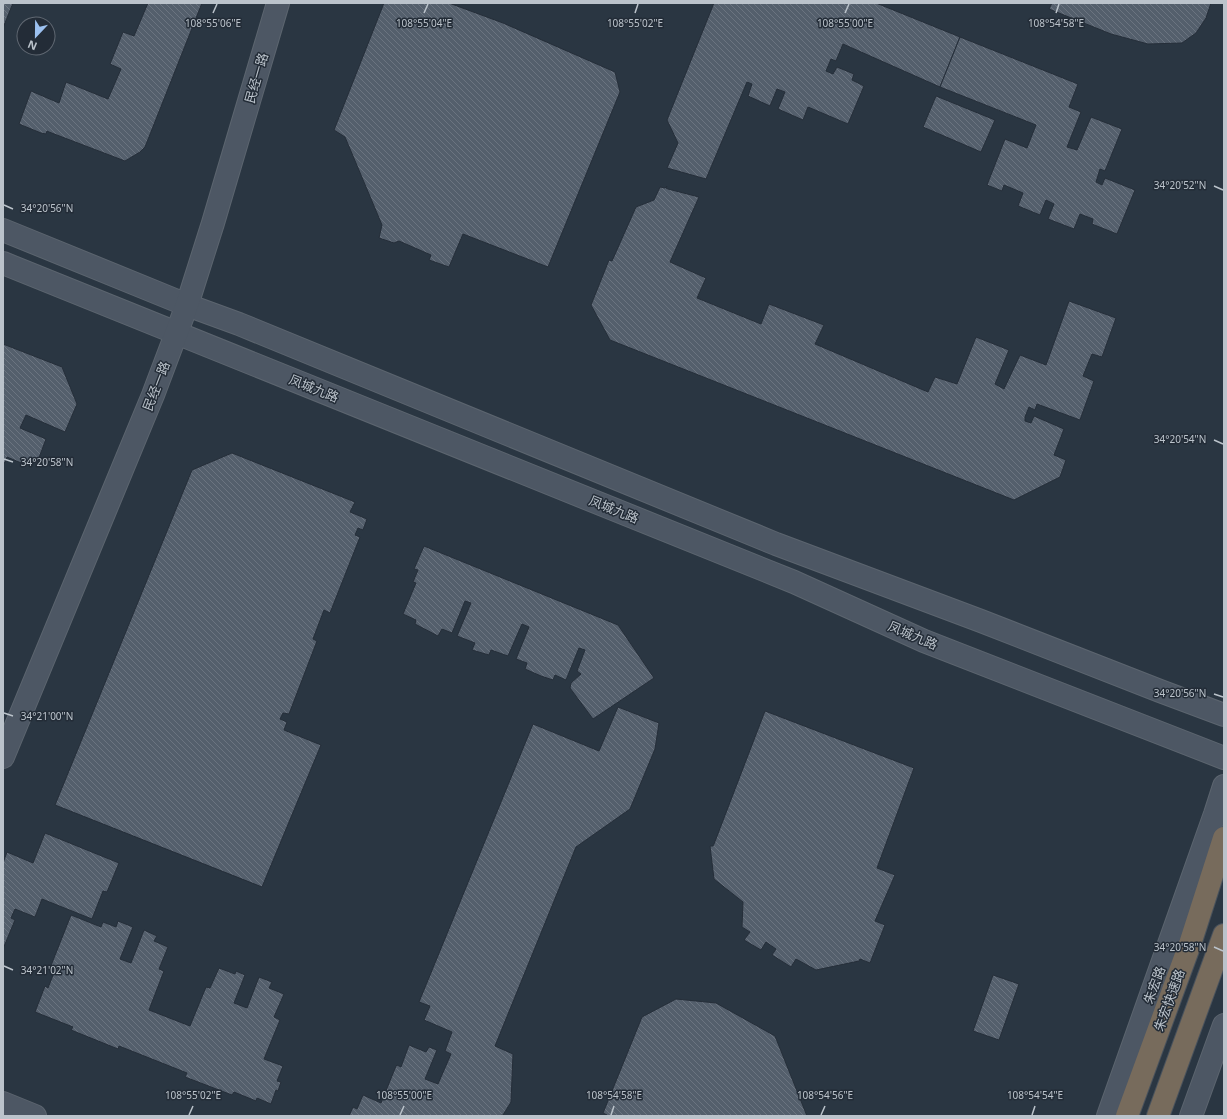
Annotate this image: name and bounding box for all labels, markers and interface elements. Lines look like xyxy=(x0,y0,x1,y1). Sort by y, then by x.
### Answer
north arrow xyxy=(16,16,56,56)
text: 108°55'06"E xyxy=(185,16,241,30)
text: 108°55'04"E xyxy=(396,16,452,30)
text: 108°55'02"E xyxy=(607,16,663,30)
text: 108°55'00"E xyxy=(817,16,873,30)
text: 108°54'58"E xyxy=(1028,16,1084,30)
text: N xyxy=(25,37,39,54)
street label: 民经一路 xyxy=(240,51,272,105)
text: 34°20'52"N xyxy=(1154,178,1206,192)
text: 34°20'56"N xyxy=(21,201,73,215)
street label: 民经一路 xyxy=(138,358,174,414)
street label: 凤城九路 xyxy=(287,370,341,406)
text: 34°20'54"N xyxy=(1154,432,1206,446)
text: 34°20'58"N xyxy=(21,455,73,469)
street label: 凤城九路 xyxy=(587,491,641,527)
street label: 凤城九路 xyxy=(886,617,940,653)
text: 34°20'56"N xyxy=(1154,686,1206,700)
text: 34°21'00"N xyxy=(21,709,73,723)
text: 34°20'58"N xyxy=(1154,940,1206,954)
text: 34°21'02"N xyxy=(21,963,73,977)
street label: 朱宏路 xyxy=(1139,964,1169,1006)
street label: 朱宏快速路 xyxy=(1149,966,1189,1034)
text: 108°55'02"E xyxy=(165,1088,221,1102)
text: 108°55'00"E xyxy=(376,1088,432,1102)
text: 108°54'58"E xyxy=(586,1088,642,1102)
text: 108°54'56"E xyxy=(797,1088,853,1102)
text: 108°54'54"E xyxy=(1007,1088,1063,1102)

